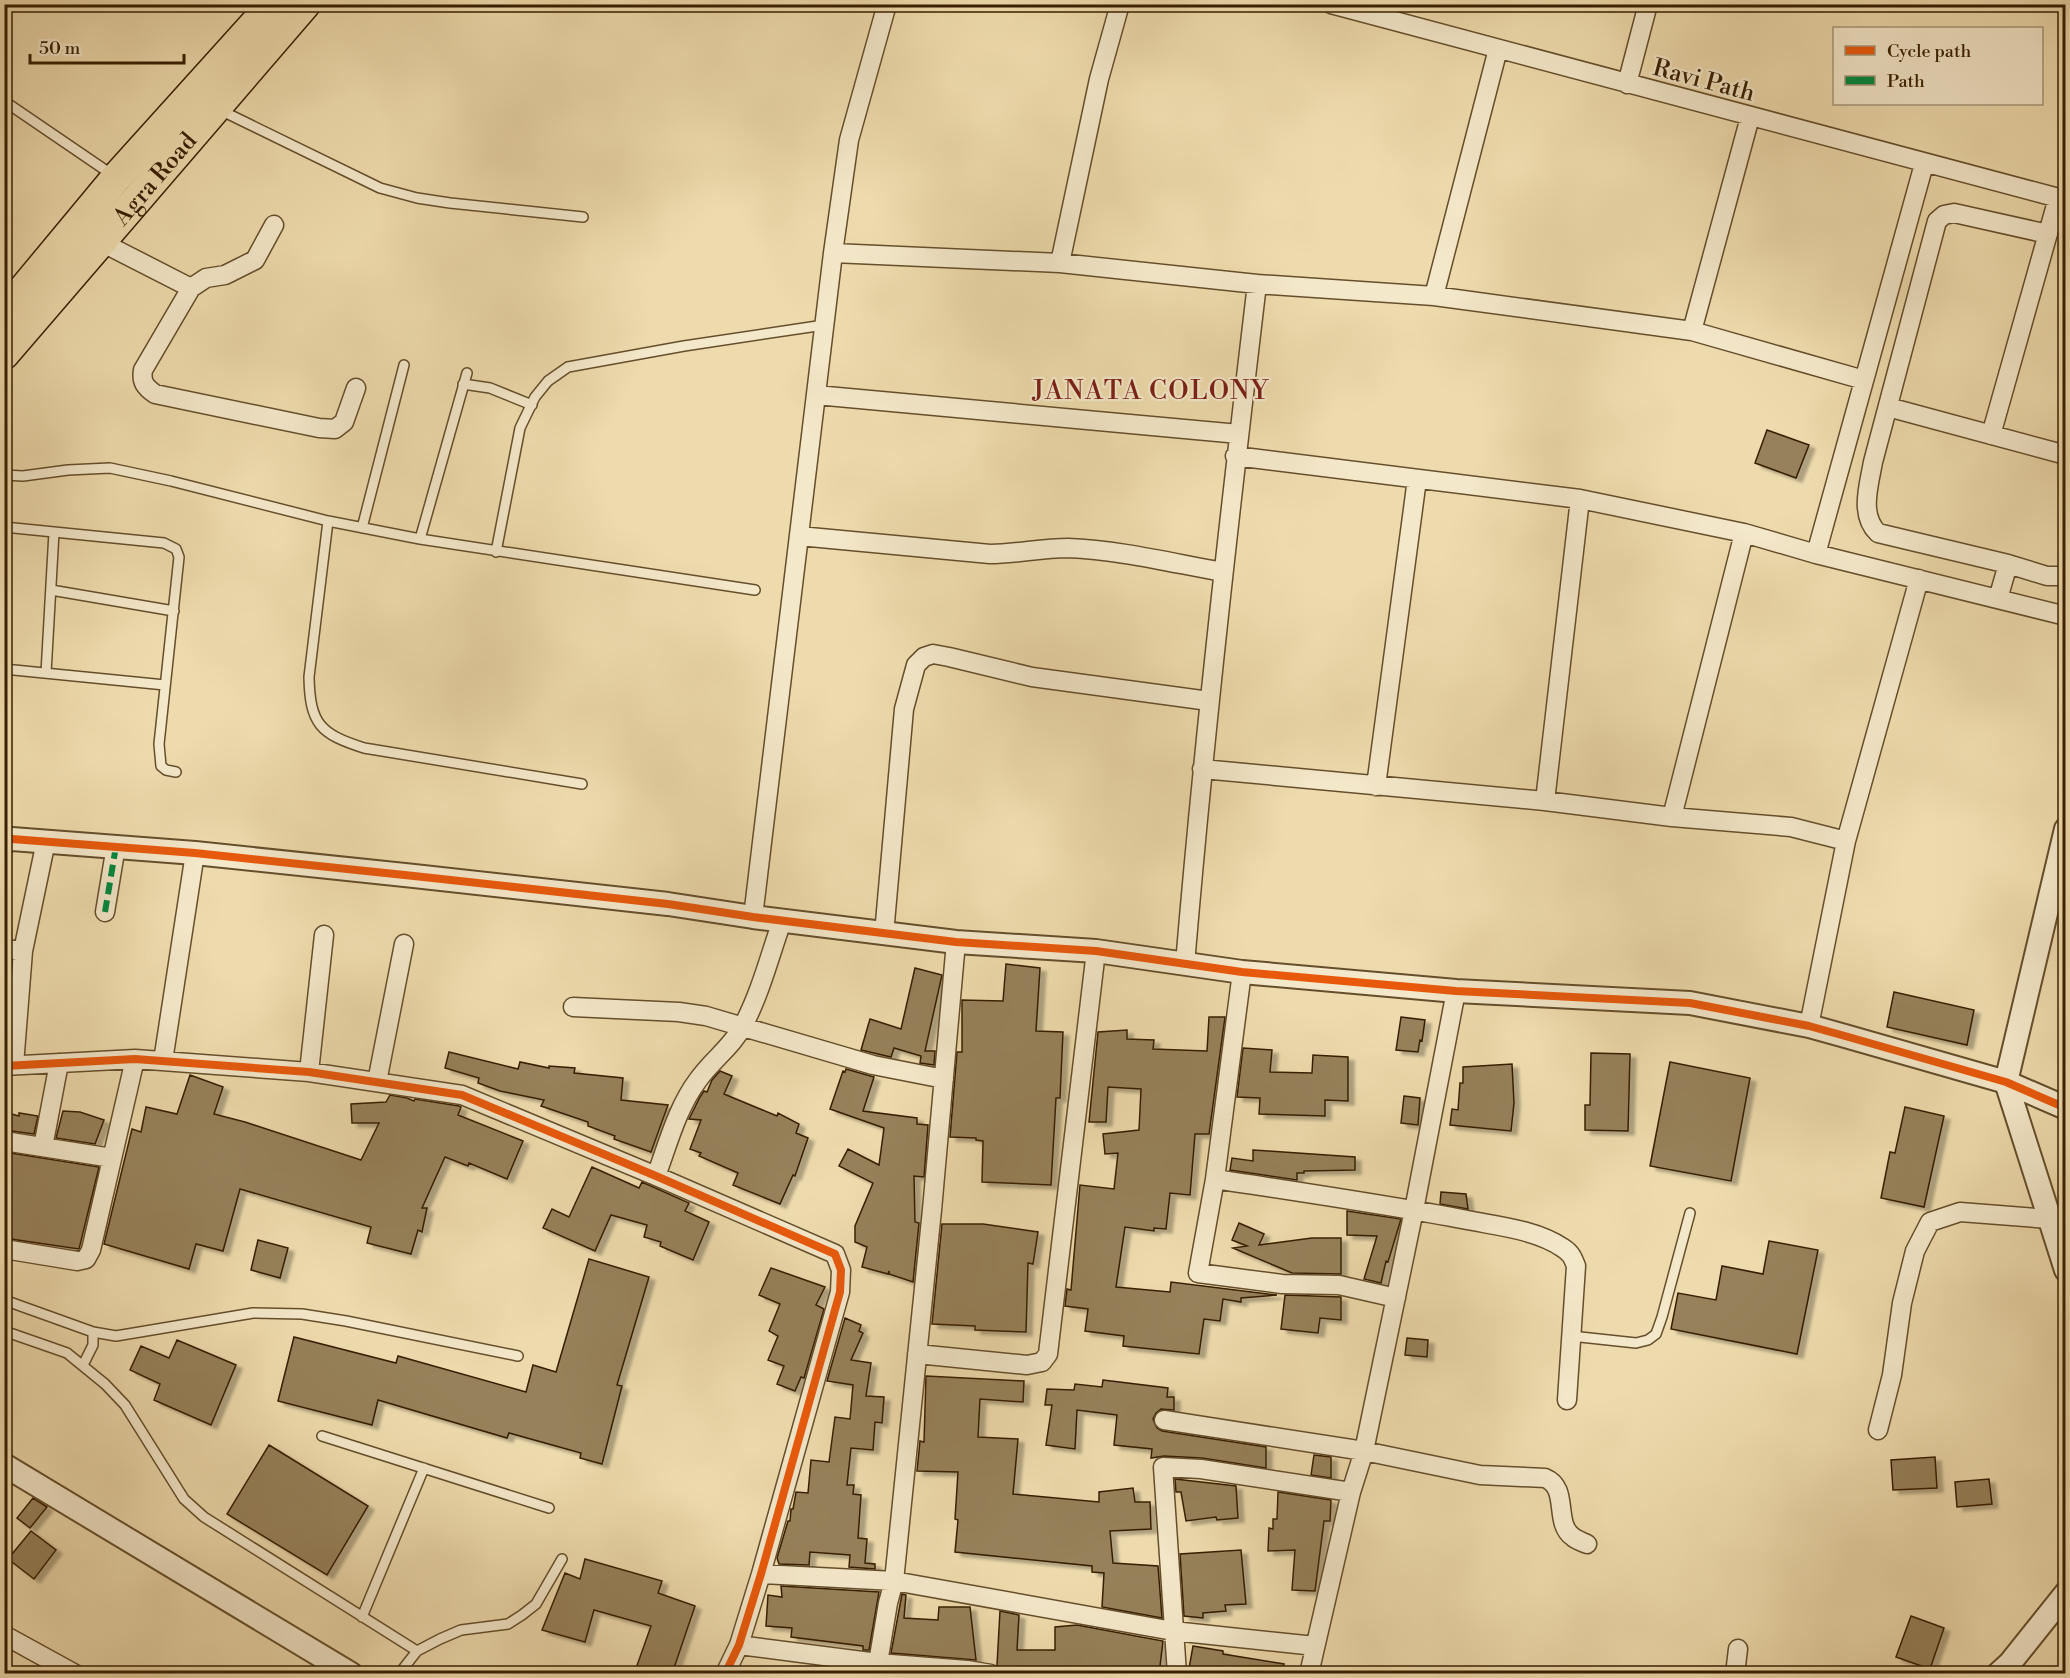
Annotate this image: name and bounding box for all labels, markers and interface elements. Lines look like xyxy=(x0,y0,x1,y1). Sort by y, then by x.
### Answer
scale bar xyxy=(30,27,184,65)
legend xyxy=(1833,27,2043,105)
text: 50 m xyxy=(39,37,81,60)
text: Cycle path xyxy=(1887,40,1971,63)
street label: Ravi Path xyxy=(1649,53,1758,109)
text: Path xyxy=(1887,70,1925,93)
street label: Agra Road xyxy=(106,127,204,233)
district label: JANATA COLONY xyxy=(1031,375,1270,407)

